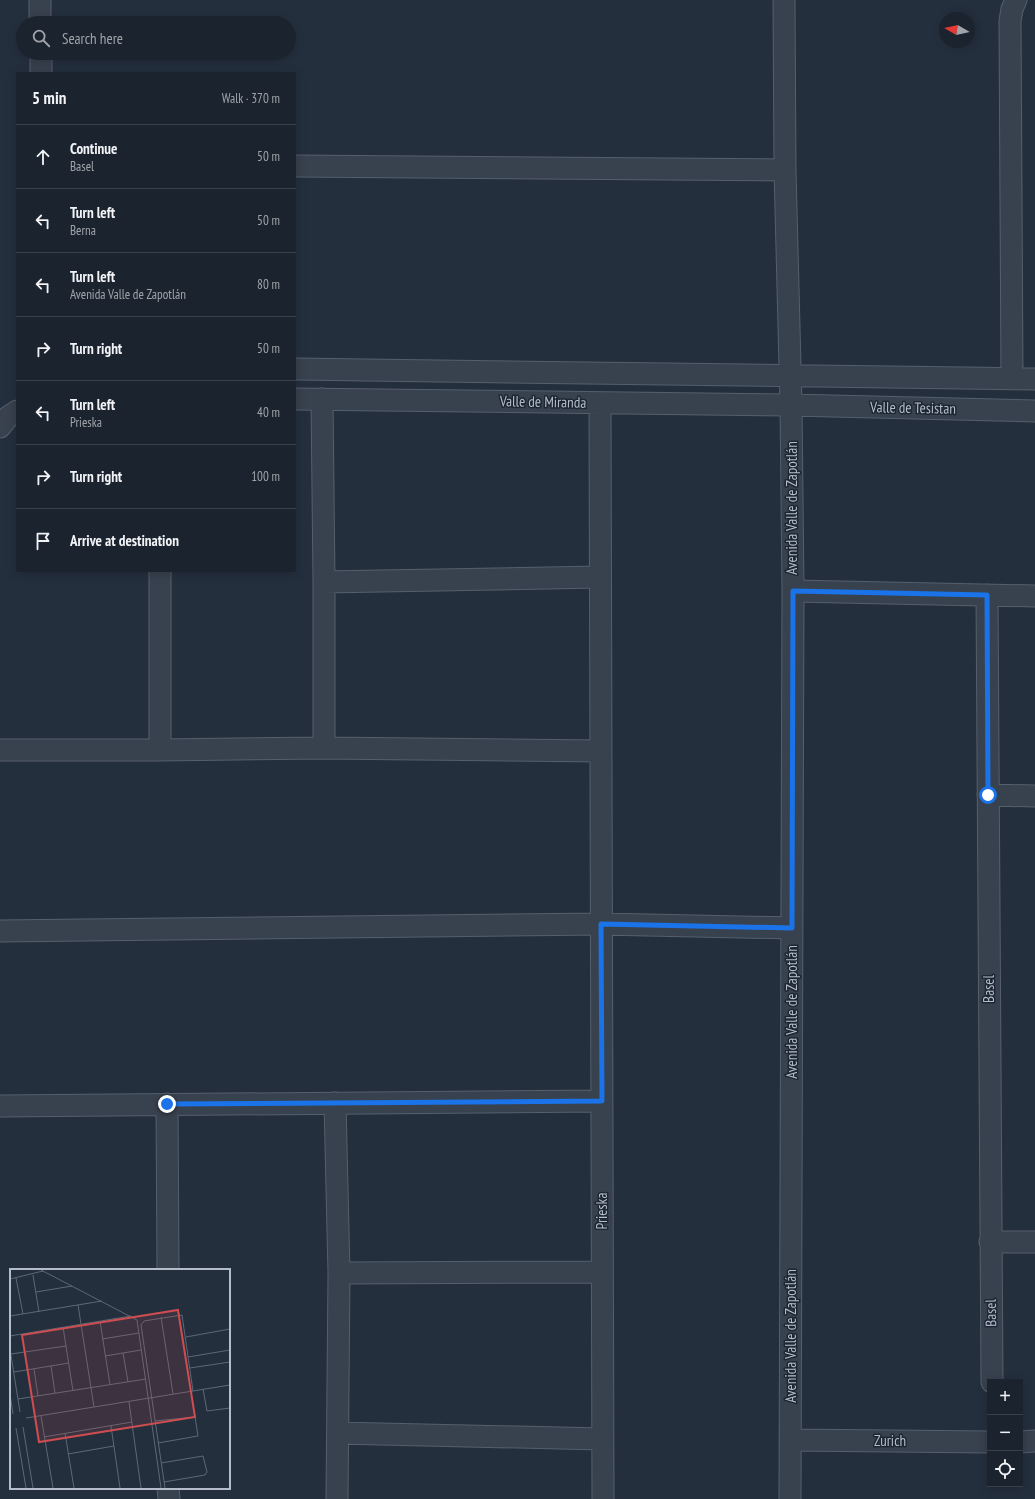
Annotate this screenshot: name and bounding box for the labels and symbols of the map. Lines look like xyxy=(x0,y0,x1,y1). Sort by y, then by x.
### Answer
north arrow xyxy=(939,12,975,48)
street label: Valle de Miranda xyxy=(499,391,586,412)
street label: Valle de Tesistan xyxy=(869,397,956,418)
street label: Avenida Valle de Zapotlán xyxy=(782,441,801,575)
route start xyxy=(979,786,997,804)
street label: Avenida Valle de Zapotlán xyxy=(782,945,801,1079)
street label: Basel xyxy=(979,975,998,1003)
route end xyxy=(158,1095,176,1113)
street label: Prieska xyxy=(592,1193,611,1229)
inset map xyxy=(10,1269,230,1489)
street label: Avenida Valle de Zapotlán xyxy=(781,1269,800,1403)
street label: Basel xyxy=(981,1298,1000,1327)
street label: Zurich xyxy=(874,1431,906,1450)

